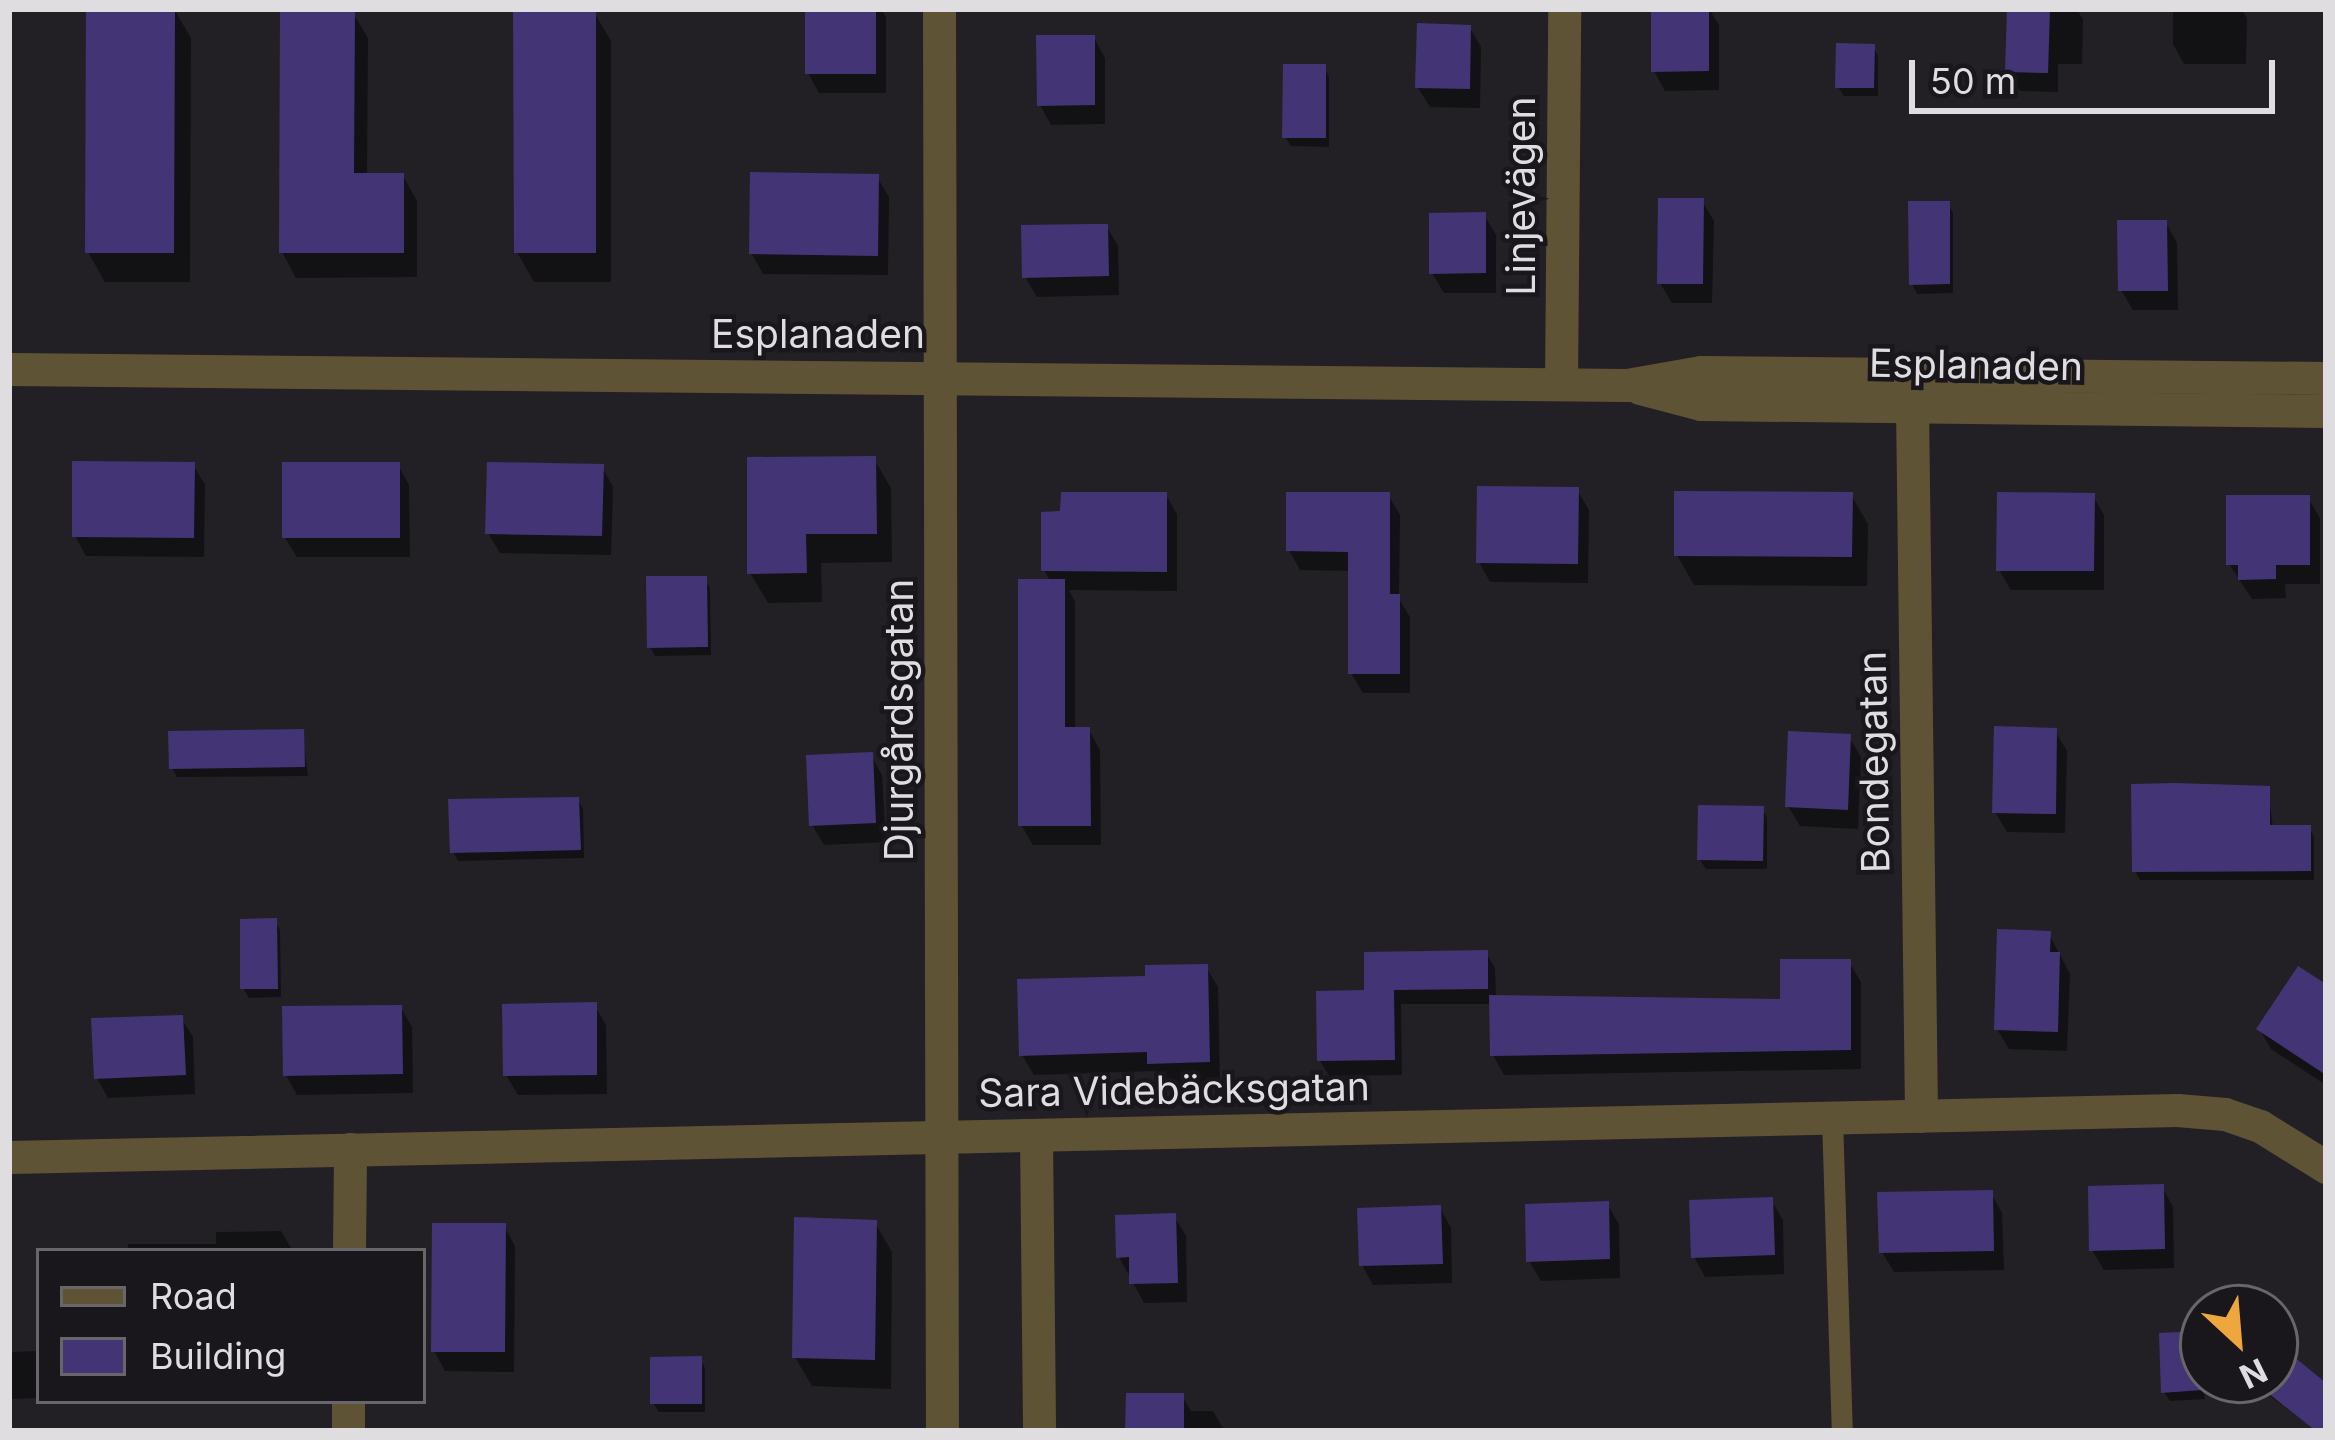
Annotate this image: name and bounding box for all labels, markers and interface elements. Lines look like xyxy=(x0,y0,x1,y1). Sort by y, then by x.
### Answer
scale bar xyxy=(1915,36,2281,110)
text: 50 m xyxy=(1930,59,2016,103)
street label: Linjevägen xyxy=(1498,96,1544,296)
street label: Esplanaden xyxy=(711,311,925,357)
street label: Esplanaden xyxy=(1869,340,2083,390)
street label: Djurgårdsgatan xyxy=(876,579,922,861)
street label: Bondegatan xyxy=(1849,650,1899,874)
street label: Sara Videbäcksgatan xyxy=(978,1063,1370,1117)
legend xyxy=(36,1248,426,1404)
text: Road xyxy=(150,1274,237,1318)
north arrow xyxy=(2179,1284,2299,1404)
text: Building xyxy=(150,1334,286,1378)
text: N xyxy=(2233,1350,2274,1397)

